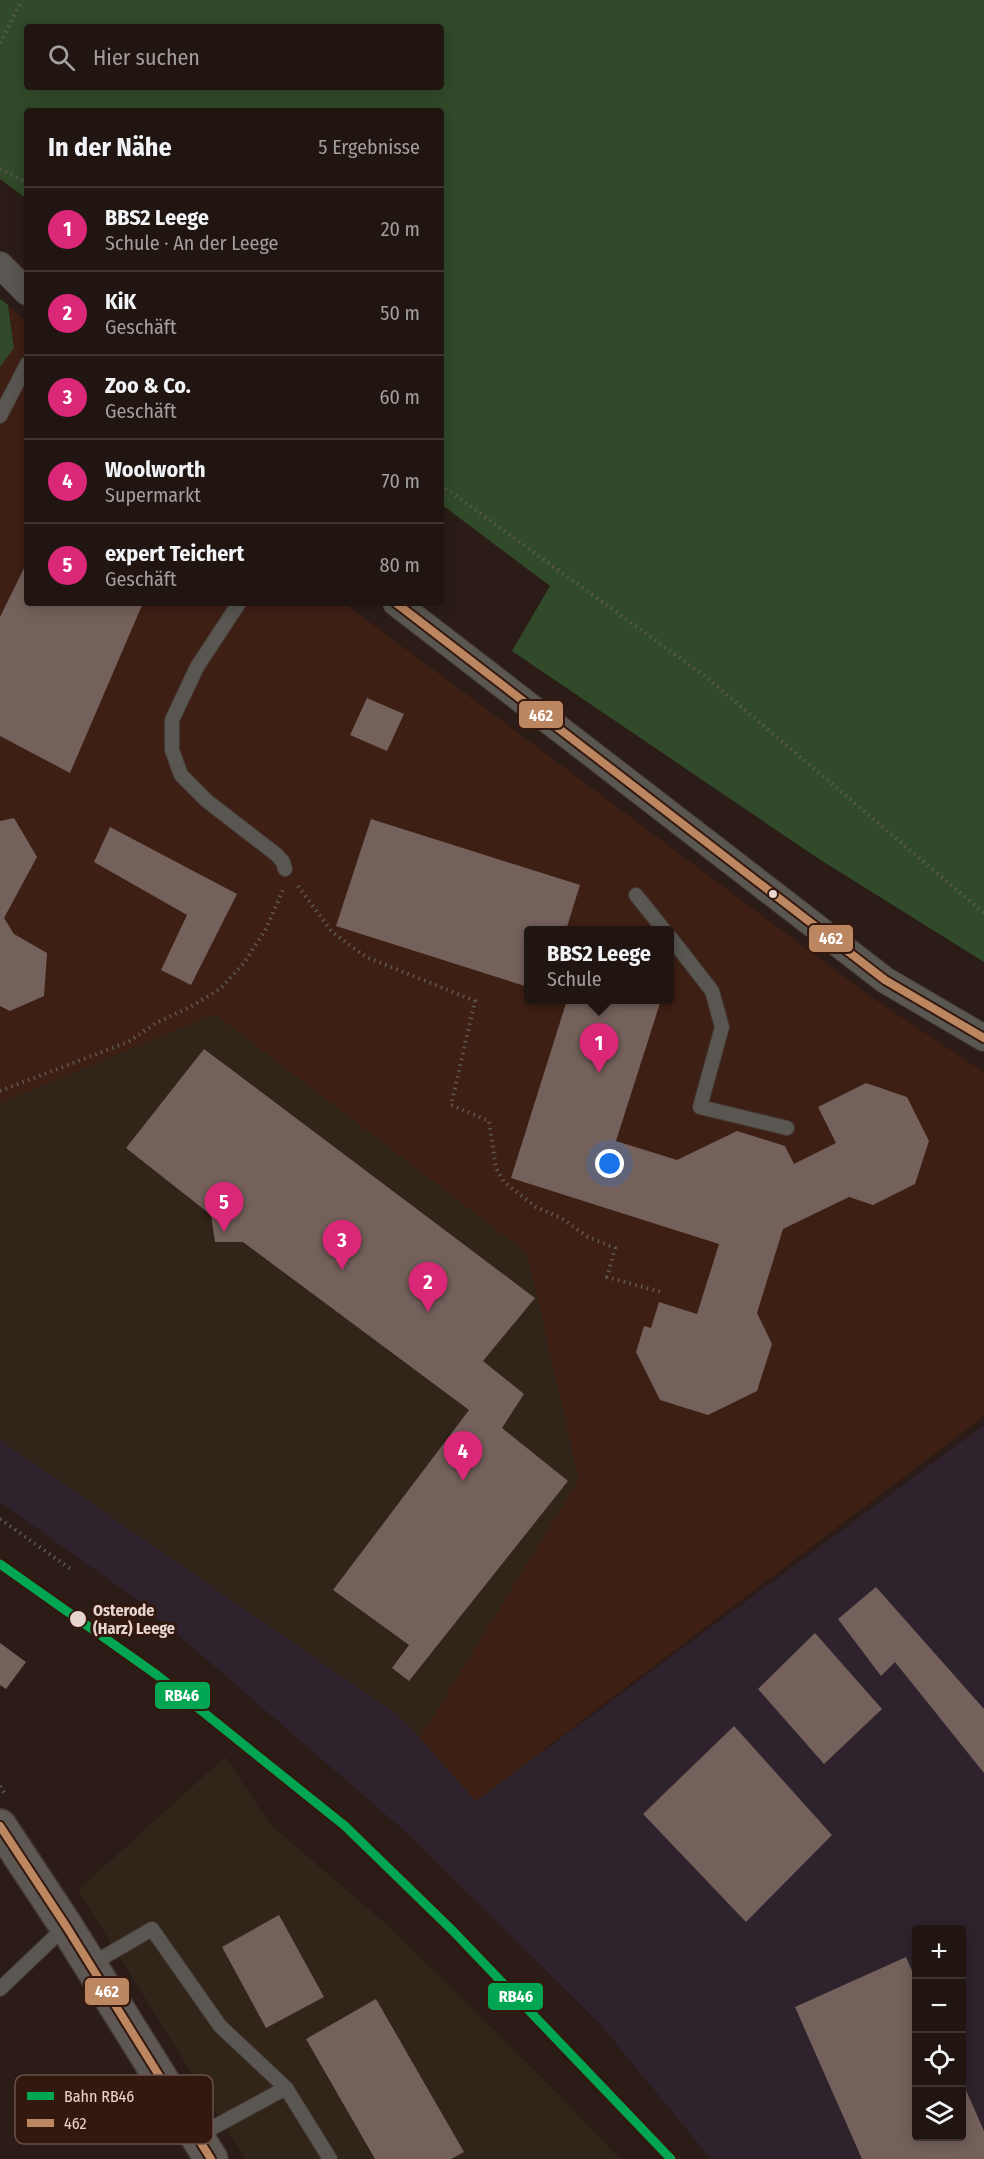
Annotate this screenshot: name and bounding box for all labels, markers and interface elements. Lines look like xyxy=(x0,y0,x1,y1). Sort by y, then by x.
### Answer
search box xyxy=(24,24,444,90)
icon: search xyxy=(45,41,78,74)
text: Hier suchen xyxy=(93,44,200,71)
text: In der Nähe xyxy=(48,132,172,163)
text: 5 Ergebnisse xyxy=(318,135,420,159)
text: BBS2 Leege xyxy=(105,204,209,231)
text: 1 xyxy=(63,217,72,241)
text: 20 m xyxy=(381,217,420,241)
text: Schule · An der Leege xyxy=(105,231,278,255)
text: KiK xyxy=(105,288,136,315)
text: 2 xyxy=(63,301,72,325)
text: 50 m xyxy=(380,301,420,325)
text: Geschäft xyxy=(105,315,176,339)
text: Zoo & Co. xyxy=(105,372,191,399)
text: 3 xyxy=(63,385,72,409)
text: 60 m xyxy=(380,385,420,409)
text: Geschäft xyxy=(105,399,176,423)
text: Woolworth xyxy=(105,456,205,483)
text: 4 xyxy=(62,469,73,493)
text: 70 m xyxy=(382,469,420,493)
text: Supermarkt xyxy=(105,483,201,507)
text: expert Teichert xyxy=(105,540,244,567)
text: 5 xyxy=(63,553,72,577)
text: 80 m xyxy=(380,553,420,577)
text: Geschäft xyxy=(105,567,176,591)
line badge: 462 xyxy=(518,700,564,729)
text: 462 xyxy=(529,706,554,725)
unlabelled marker xyxy=(767,888,779,900)
line badge: 462 xyxy=(808,924,854,953)
popup xyxy=(524,926,674,1004)
text: 462 xyxy=(819,929,844,948)
text: BBS2 Leege xyxy=(547,940,651,967)
text: Schule xyxy=(547,967,602,991)
pin: 1 xyxy=(580,1024,618,1073)
your location xyxy=(595,1149,624,1178)
pin: 5 xyxy=(204,1182,244,1232)
pin: 3 xyxy=(322,1220,362,1270)
pin: 2 xyxy=(408,1262,448,1312)
pin: 4 xyxy=(444,1432,482,1481)
place label: Osterode (Harz) Leege xyxy=(93,1601,175,1638)
marker: Osterode (Harz) Leege xyxy=(68,1609,88,1629)
line badge: RB46 xyxy=(154,1681,211,1710)
text: RB46 xyxy=(165,1686,199,1705)
map controls xyxy=(912,1925,966,2141)
button: + xyxy=(912,1925,966,1979)
line badge: 462 xyxy=(84,1977,130,2006)
button: − xyxy=(912,1979,966,2033)
text: 462 xyxy=(95,1982,120,2001)
line badge: RB46 xyxy=(487,1982,544,2011)
text: RB46 xyxy=(499,1987,533,2006)
button: locate xyxy=(912,2033,966,2087)
legend xyxy=(15,2075,213,2144)
text: Bahn RB46 xyxy=(64,2087,134,2106)
button: layers xyxy=(912,2087,966,2141)
text: 462 xyxy=(64,2114,87,2133)

